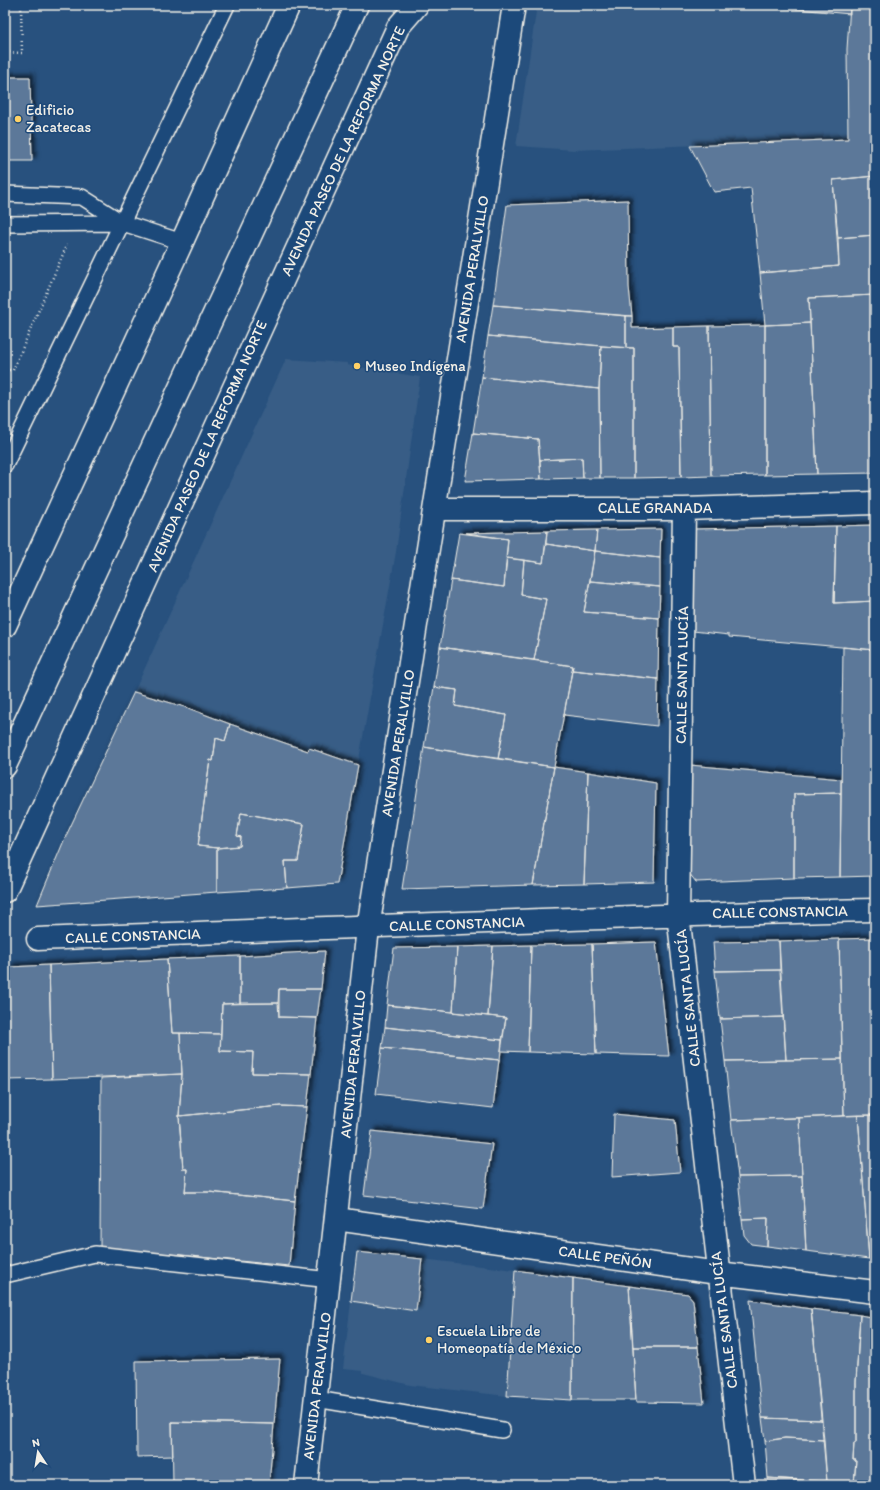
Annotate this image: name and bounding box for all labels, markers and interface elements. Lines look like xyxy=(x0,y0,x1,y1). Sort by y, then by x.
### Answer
street label: AVENIDA PASEO DE LA REFORMA NORTE xyxy=(277,23,409,279)
place label: Edificio Zacatecas xyxy=(26,101,91,136)
marker: Edificio Zacatecas xyxy=(13,114,23,124)
street label: AVENIDA PERALVILLO xyxy=(451,194,493,344)
street label: AVENIDA PASEO DE LA REFORMA NORTE xyxy=(143,317,271,575)
place label: Museo Indígena xyxy=(365,357,466,375)
marker: Museo Indígena xyxy=(352,361,362,371)
street label: CALLE GRANADA xyxy=(598,499,713,517)
street label: CALLE SANTA LUCÍA xyxy=(672,605,692,744)
street label: AVENIDA PERALVILLO xyxy=(377,668,419,818)
street label: CALLE CONSTANCIA xyxy=(712,902,848,922)
street label: CALLE CONSTANCIA xyxy=(389,913,526,935)
street label: CALLE CONSTANCIA xyxy=(65,925,202,947)
street label: CALLE SANTA LUCÍA xyxy=(672,928,704,1068)
street label: AVENIDA PERALVILLO xyxy=(336,989,370,1139)
street label: CALLE PEÑÓN xyxy=(557,1242,653,1272)
street label: CALLE SANTA LUCÍA xyxy=(707,1250,741,1390)
street label: AVENIDA PERALVILLO xyxy=(299,1311,335,1461)
place label: Escuela Libre de Homeopatía de México xyxy=(437,1322,581,1357)
marker: Escuela Libre de Homeopatía de México xyxy=(424,1335,434,1345)
north arrow xyxy=(18,1432,58,1472)
text: N xyxy=(31,1436,41,1450)

